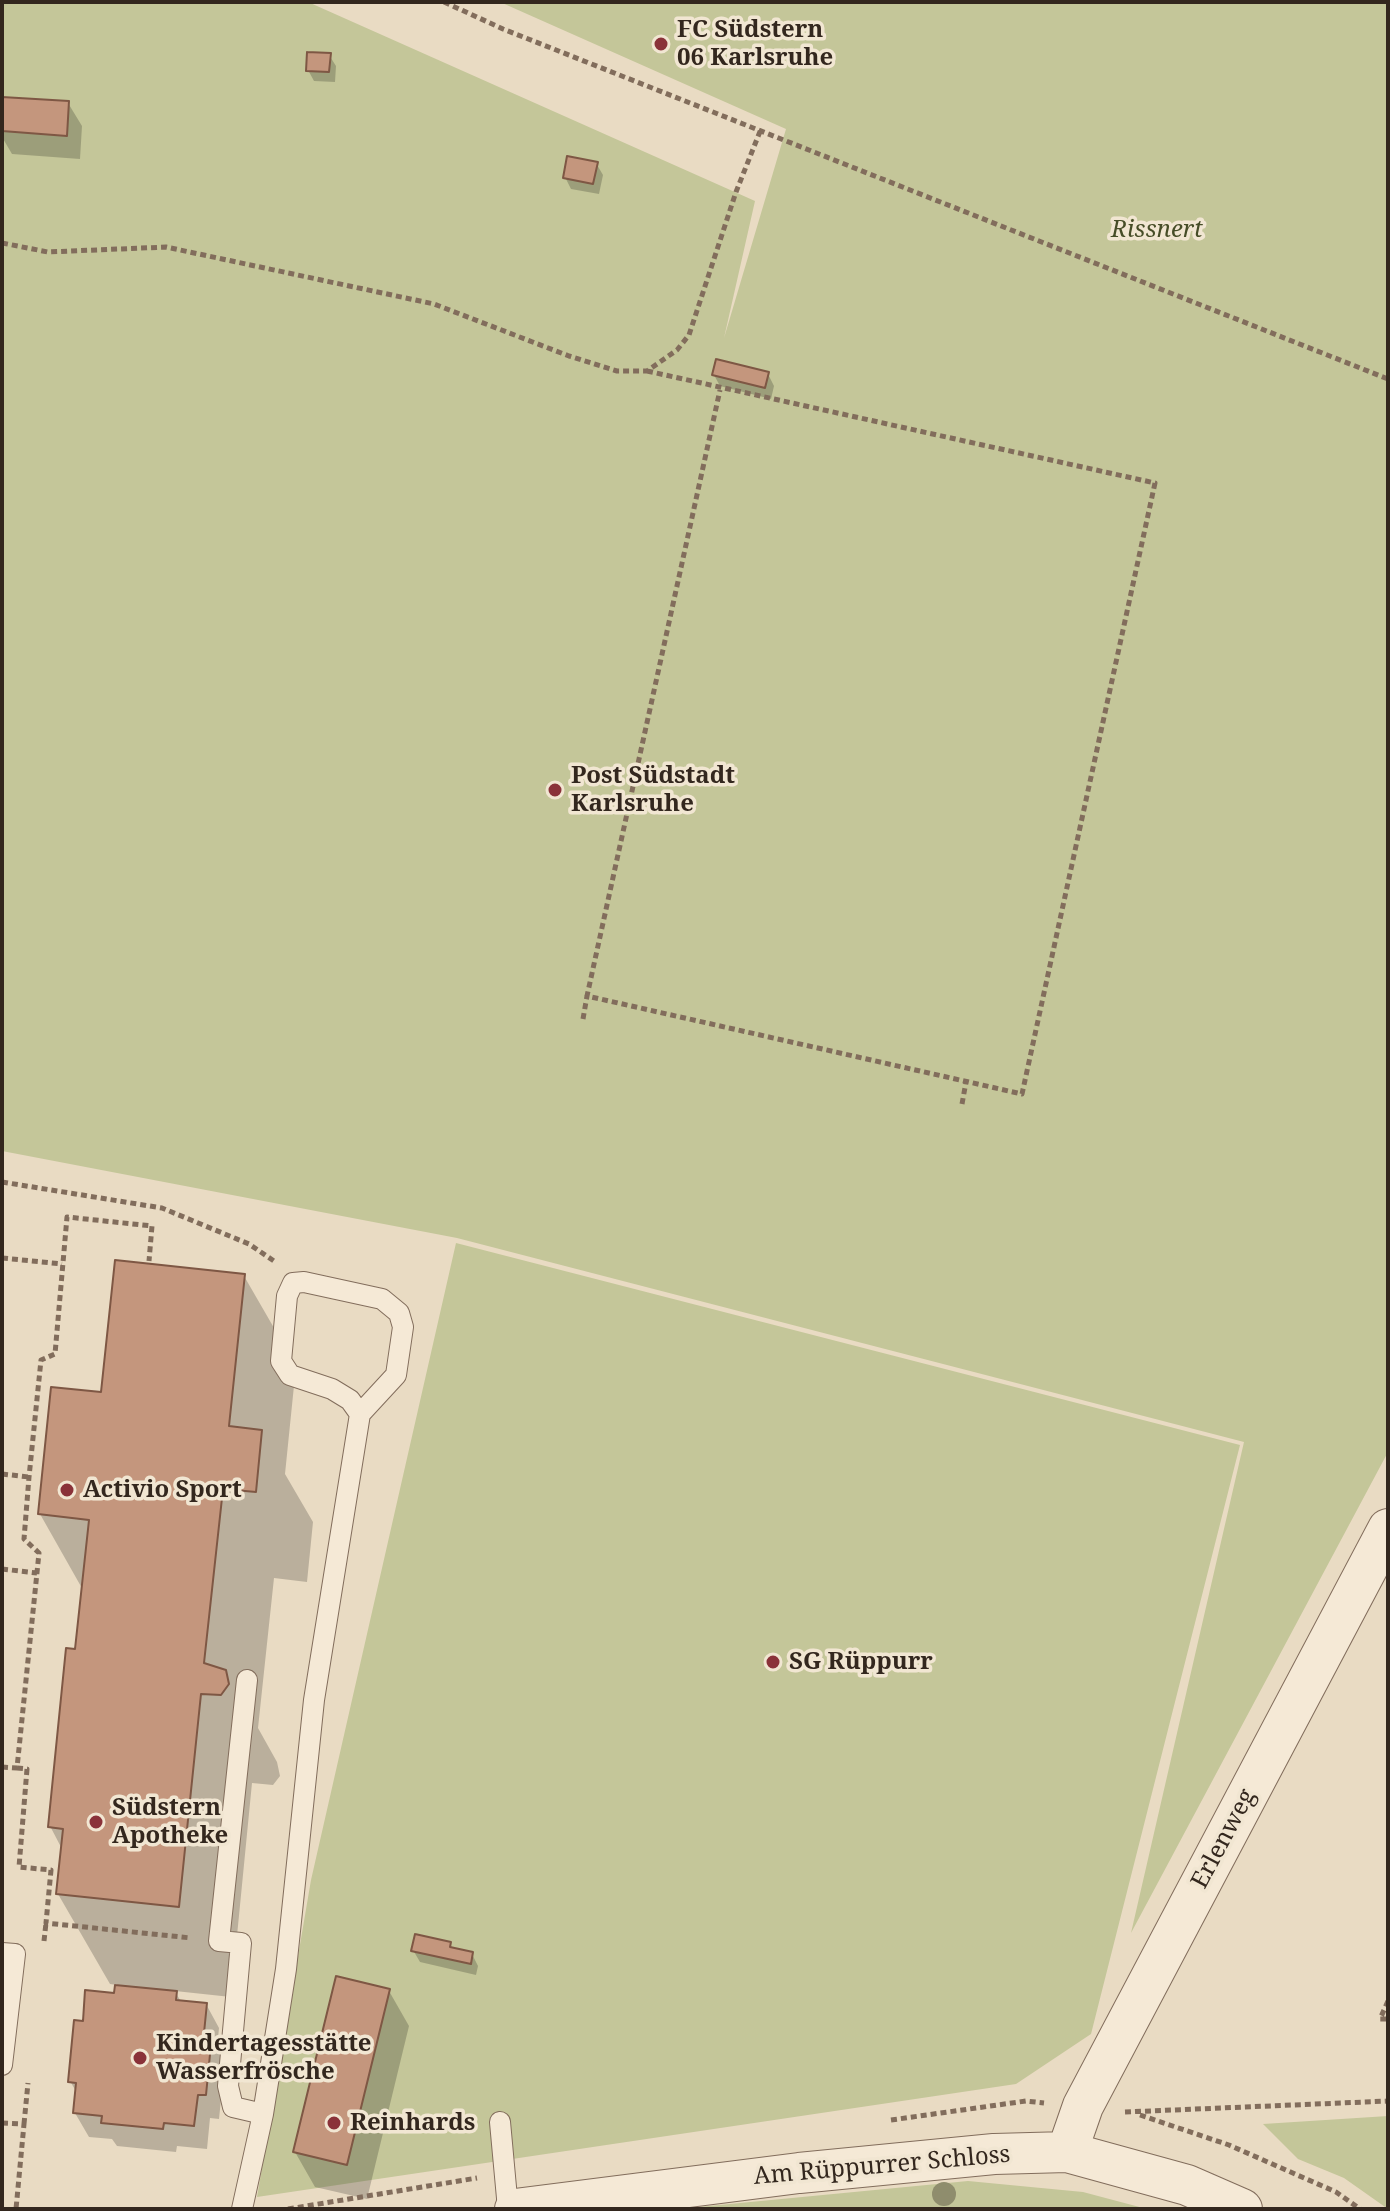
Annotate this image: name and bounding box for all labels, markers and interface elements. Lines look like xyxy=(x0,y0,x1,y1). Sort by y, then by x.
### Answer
place label: FC Südstern 06 Karlsruhe xyxy=(677,16,833,72)
marker: FC Südstern 06 Karlsruhe xyxy=(652,35,670,53)
park label: Rissnert xyxy=(1111,216,1203,244)
place label: Post Südstadt Karlsruhe xyxy=(571,762,735,818)
marker: Post Südstadt Karlsruhe xyxy=(546,781,564,799)
place label: Activio Sport xyxy=(83,1476,242,1504)
marker: Activio Sport xyxy=(58,1481,76,1499)
place label: SG Rüppurr xyxy=(789,1648,933,1676)
marker: SG Rüppurr xyxy=(764,1653,782,1671)
street label: Erlenweg xyxy=(1186,1784,1262,1894)
place label: Südstern Apotheke xyxy=(112,1794,228,1850)
marker: Südstern Apotheke xyxy=(87,1813,105,1831)
place label: Kindertagesstätte Wasserfrösche xyxy=(156,2030,372,2086)
marker: Kindertagesstätte Wasserfrösche xyxy=(131,2049,149,2067)
place label: Reinhards xyxy=(350,2109,475,2137)
marker: Reinhards xyxy=(325,2114,343,2132)
street label: Am Rüppurrer Schloss xyxy=(752,2140,1012,2192)

